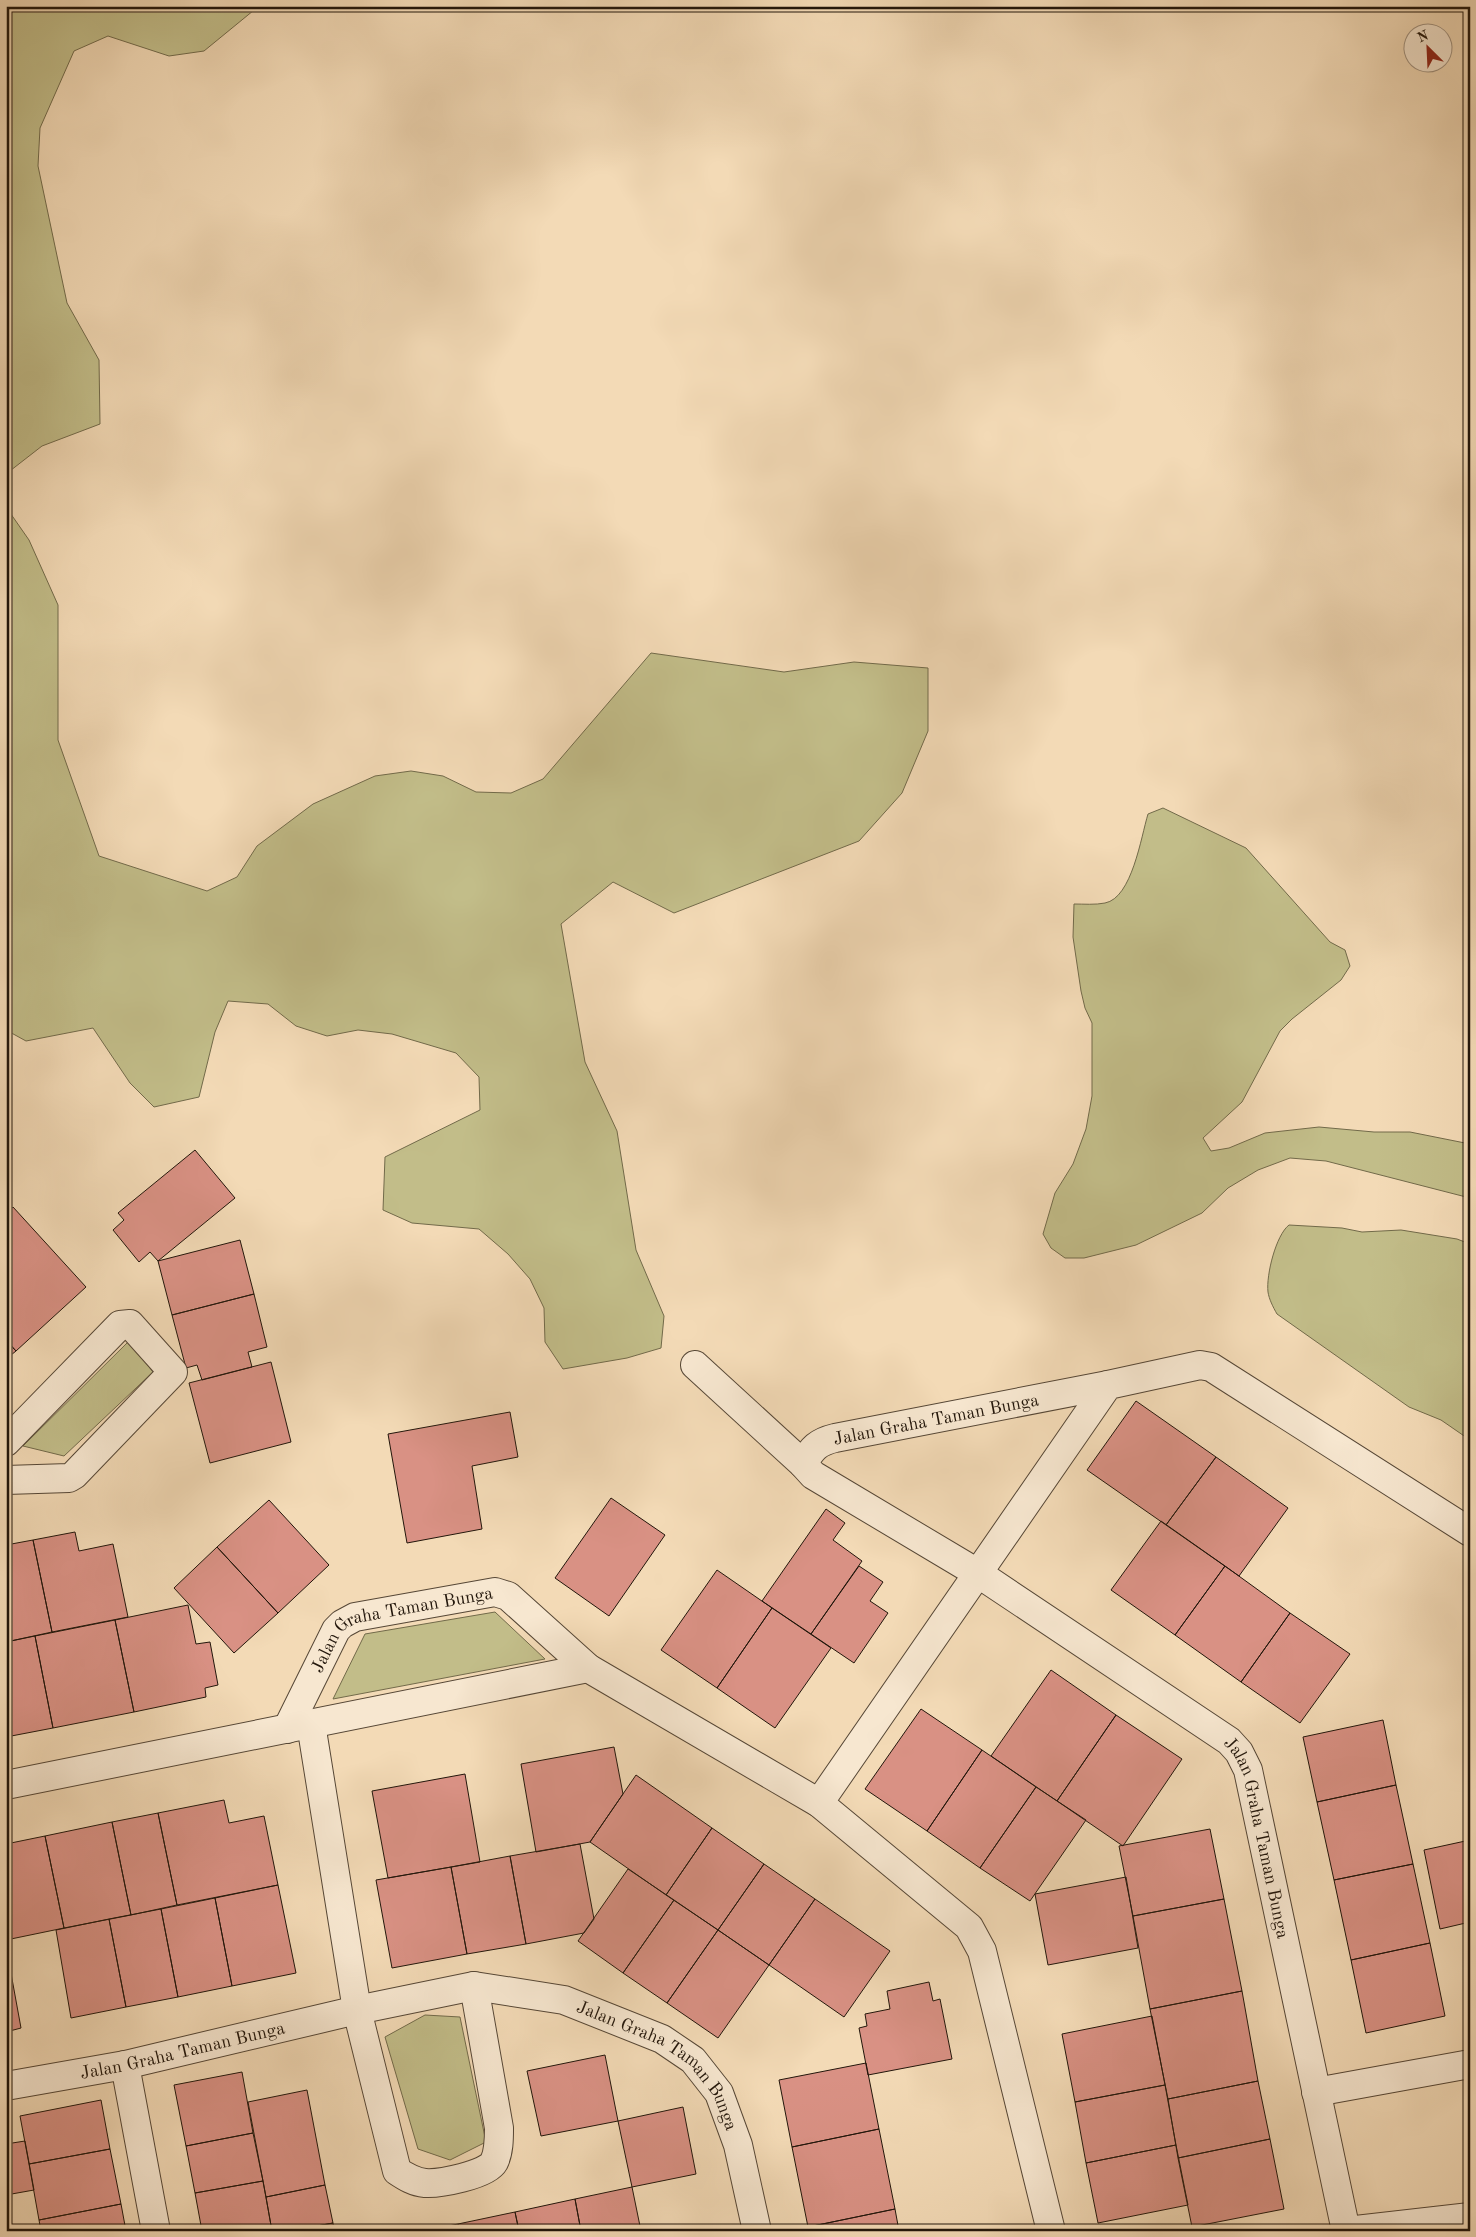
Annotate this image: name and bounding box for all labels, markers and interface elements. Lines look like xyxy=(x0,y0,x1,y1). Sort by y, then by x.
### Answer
north arrow xyxy=(1404,22,1454,72)
text: N xyxy=(1415,28,1431,46)
street label: Jalan Graha Taman Bunga xyxy=(832,1391,1041,1449)
street label: Jalan Graha Taman Bunga xyxy=(308,1584,495,1676)
street label: Jalan Graha Taman Bunga xyxy=(1220,1734,1292,1940)
street label: Jalan Graha Taman Bunga xyxy=(574,1998,740,2133)
street label: Jalan Graha Taman Bunga xyxy=(79,2019,287,2083)

